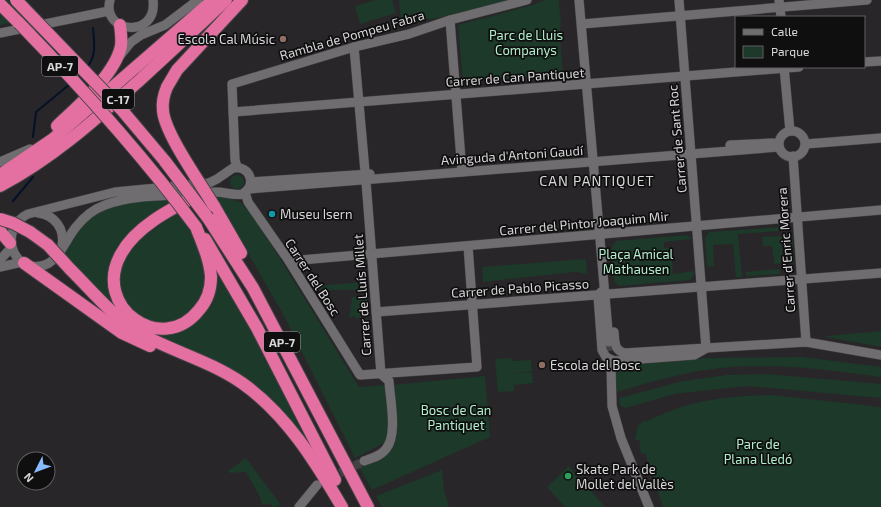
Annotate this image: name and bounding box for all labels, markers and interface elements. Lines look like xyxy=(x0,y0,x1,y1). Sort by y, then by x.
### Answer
street label: Rambla de Pompeu Fabra xyxy=(278,7,426,63)
legend xyxy=(735,16,865,68)
text: Calle xyxy=(771,24,798,38)
park label: Parc de Lluis Companys xyxy=(489,27,563,58)
place label: Escola Cal Músic xyxy=(178,31,275,47)
marker: Escola Cal Músic xyxy=(278,34,288,44)
text: Parque xyxy=(771,44,809,58)
road number: AP-7 xyxy=(42,56,78,76)
street label: Carrer de Can Pantiquet xyxy=(445,64,585,90)
street label: Carrer de Sant Roc xyxy=(664,84,690,194)
road number: C-17 xyxy=(102,89,134,109)
street label: Avinguda d'Antoni Gaudí xyxy=(440,142,584,168)
district label: CAN PANTIQUET xyxy=(539,172,655,189)
street label: Carrer d'Enric Morera xyxy=(774,187,798,313)
place label: Museu Isern xyxy=(280,206,352,222)
street label: Carrer del Pintor Joaquim Mir xyxy=(499,208,669,238)
marker: Museu Isern xyxy=(267,209,277,219)
street label: Carrer de Lluís Millet xyxy=(350,234,374,356)
street label: Carrer del Bosc xyxy=(282,235,344,319)
park label: Plaça Amical Mathausen xyxy=(599,246,674,277)
street label: Carrer de Pablo Picasso xyxy=(450,275,590,301)
road number: AP-7 xyxy=(264,332,300,352)
place label: Escola del Bosc xyxy=(550,357,641,373)
marker: Escola del Bosc xyxy=(537,360,547,370)
park label: Bosc de Can Pantiquet xyxy=(421,402,491,433)
park label: Parc de Plana Lledó xyxy=(724,436,792,467)
north arrow xyxy=(16,451,56,491)
place label: Skate Park de Mollet del Vallès xyxy=(576,461,674,492)
text: N xyxy=(21,471,36,485)
marker: Skate Park de Mollet del Vallès xyxy=(563,471,573,481)

